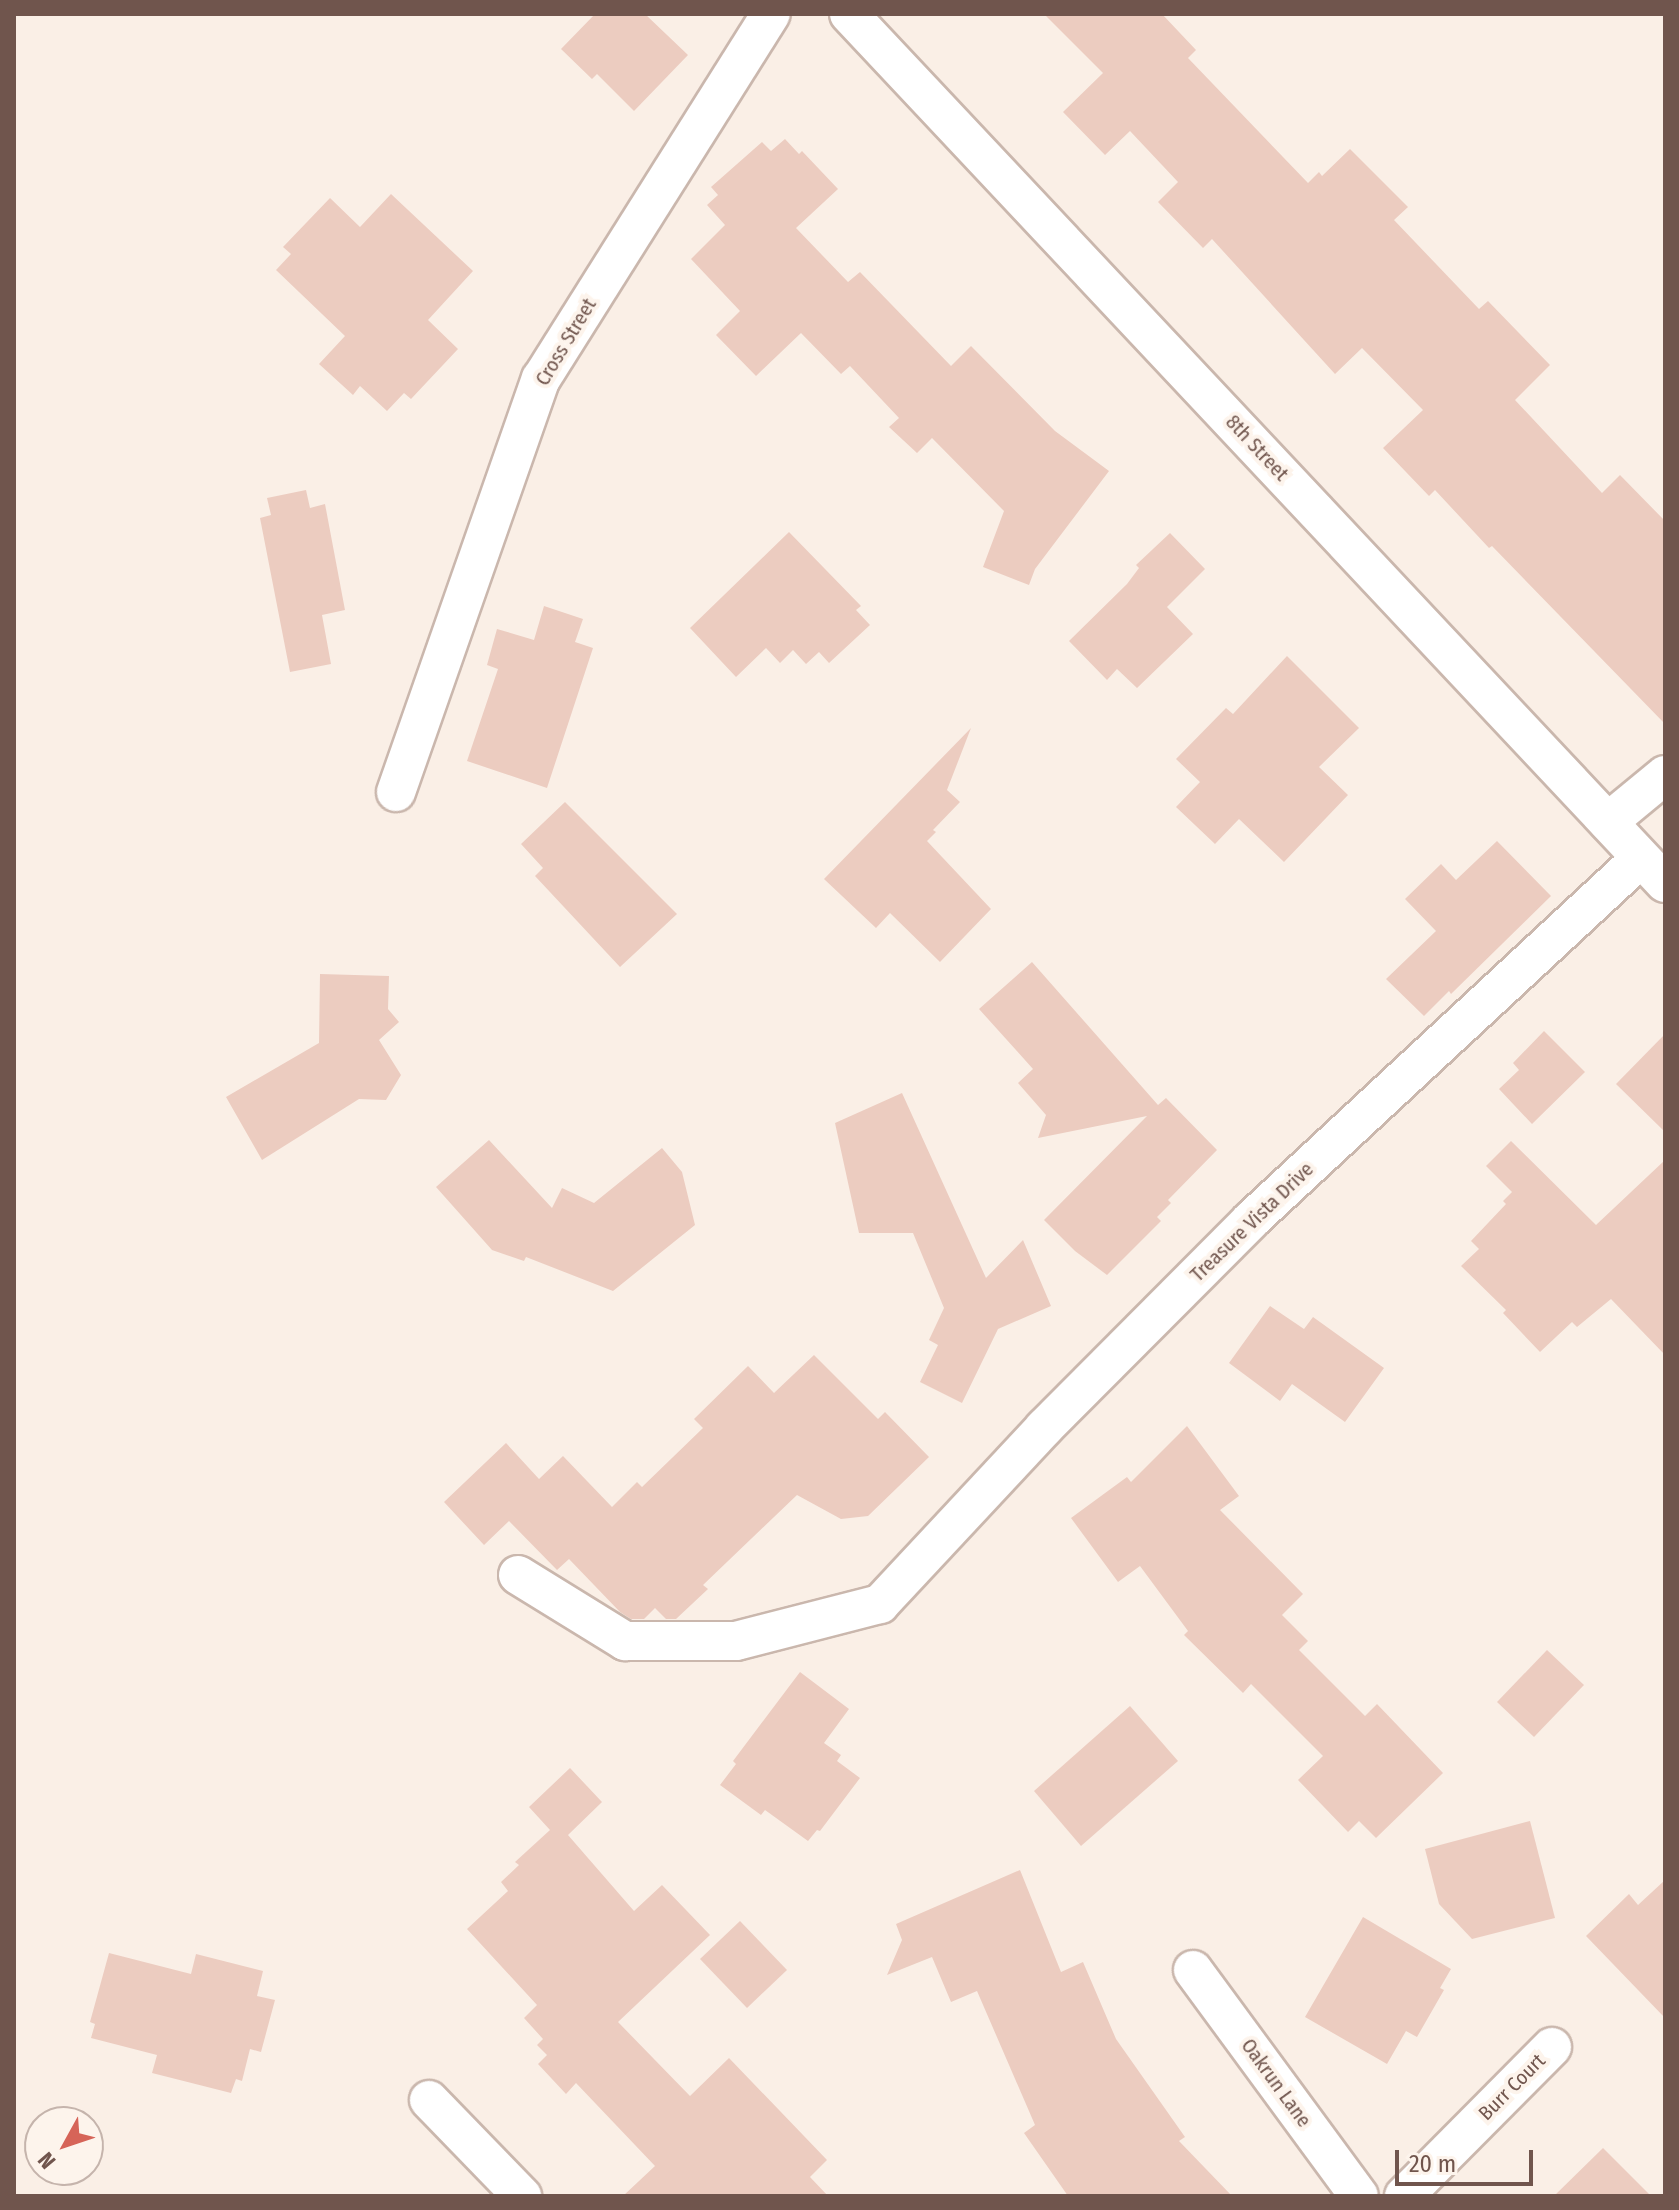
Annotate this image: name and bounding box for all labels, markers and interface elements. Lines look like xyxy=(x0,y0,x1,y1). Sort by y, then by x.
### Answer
street label: Cross Street xyxy=(531,294,601,390)
street label: 8th Street xyxy=(1221,410,1293,486)
street label: Treasure Vista Drive xyxy=(1186,1157,1318,1287)
street label: Oakrun Lane xyxy=(1236,2034,1316,2132)
street label: Burr Court xyxy=(1474,2049,1550,2125)
north arrow xyxy=(24,2106,104,2186)
scale bar xyxy=(1399,2134,1537,2184)
text: N xyxy=(32,2147,61,2174)
text: 20 m xyxy=(1409,2150,1456,2178)

